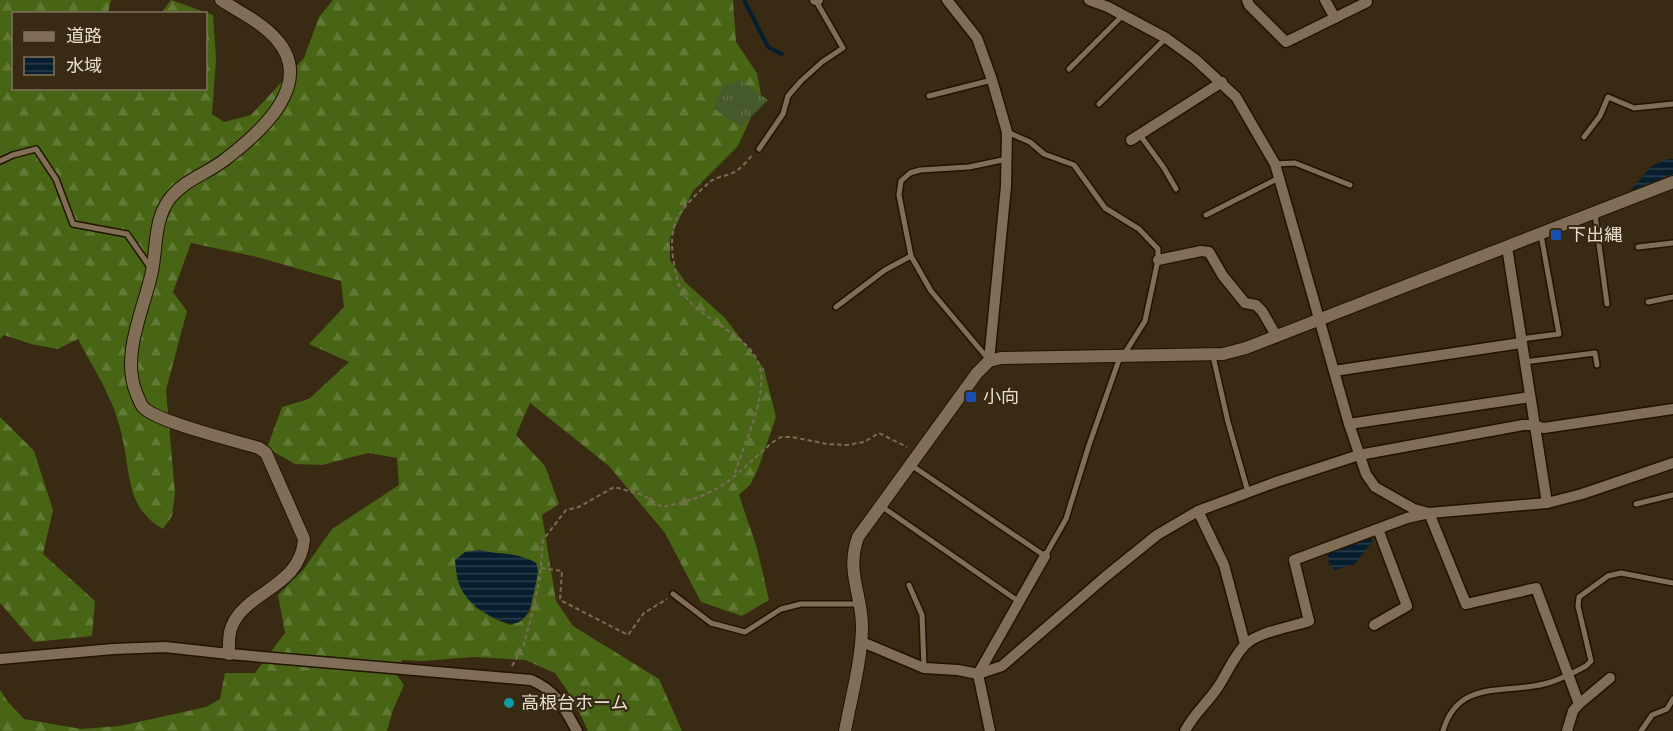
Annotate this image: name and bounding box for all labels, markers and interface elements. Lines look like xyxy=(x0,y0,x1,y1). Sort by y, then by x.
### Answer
legend xyxy=(12,12,207,90)
text: 道路 xyxy=(66,26,102,46)
text: 水域 xyxy=(66,57,102,76)
place label: 下出縄 xyxy=(1568,226,1622,245)
marker: 下出縄 xyxy=(1549,228,1563,242)
place label: 小向 xyxy=(983,387,1019,407)
marker: 小向 xyxy=(964,390,978,404)
place label: 高根台ホーム xyxy=(521,693,628,713)
marker: 高根台ホーム xyxy=(502,696,516,710)

